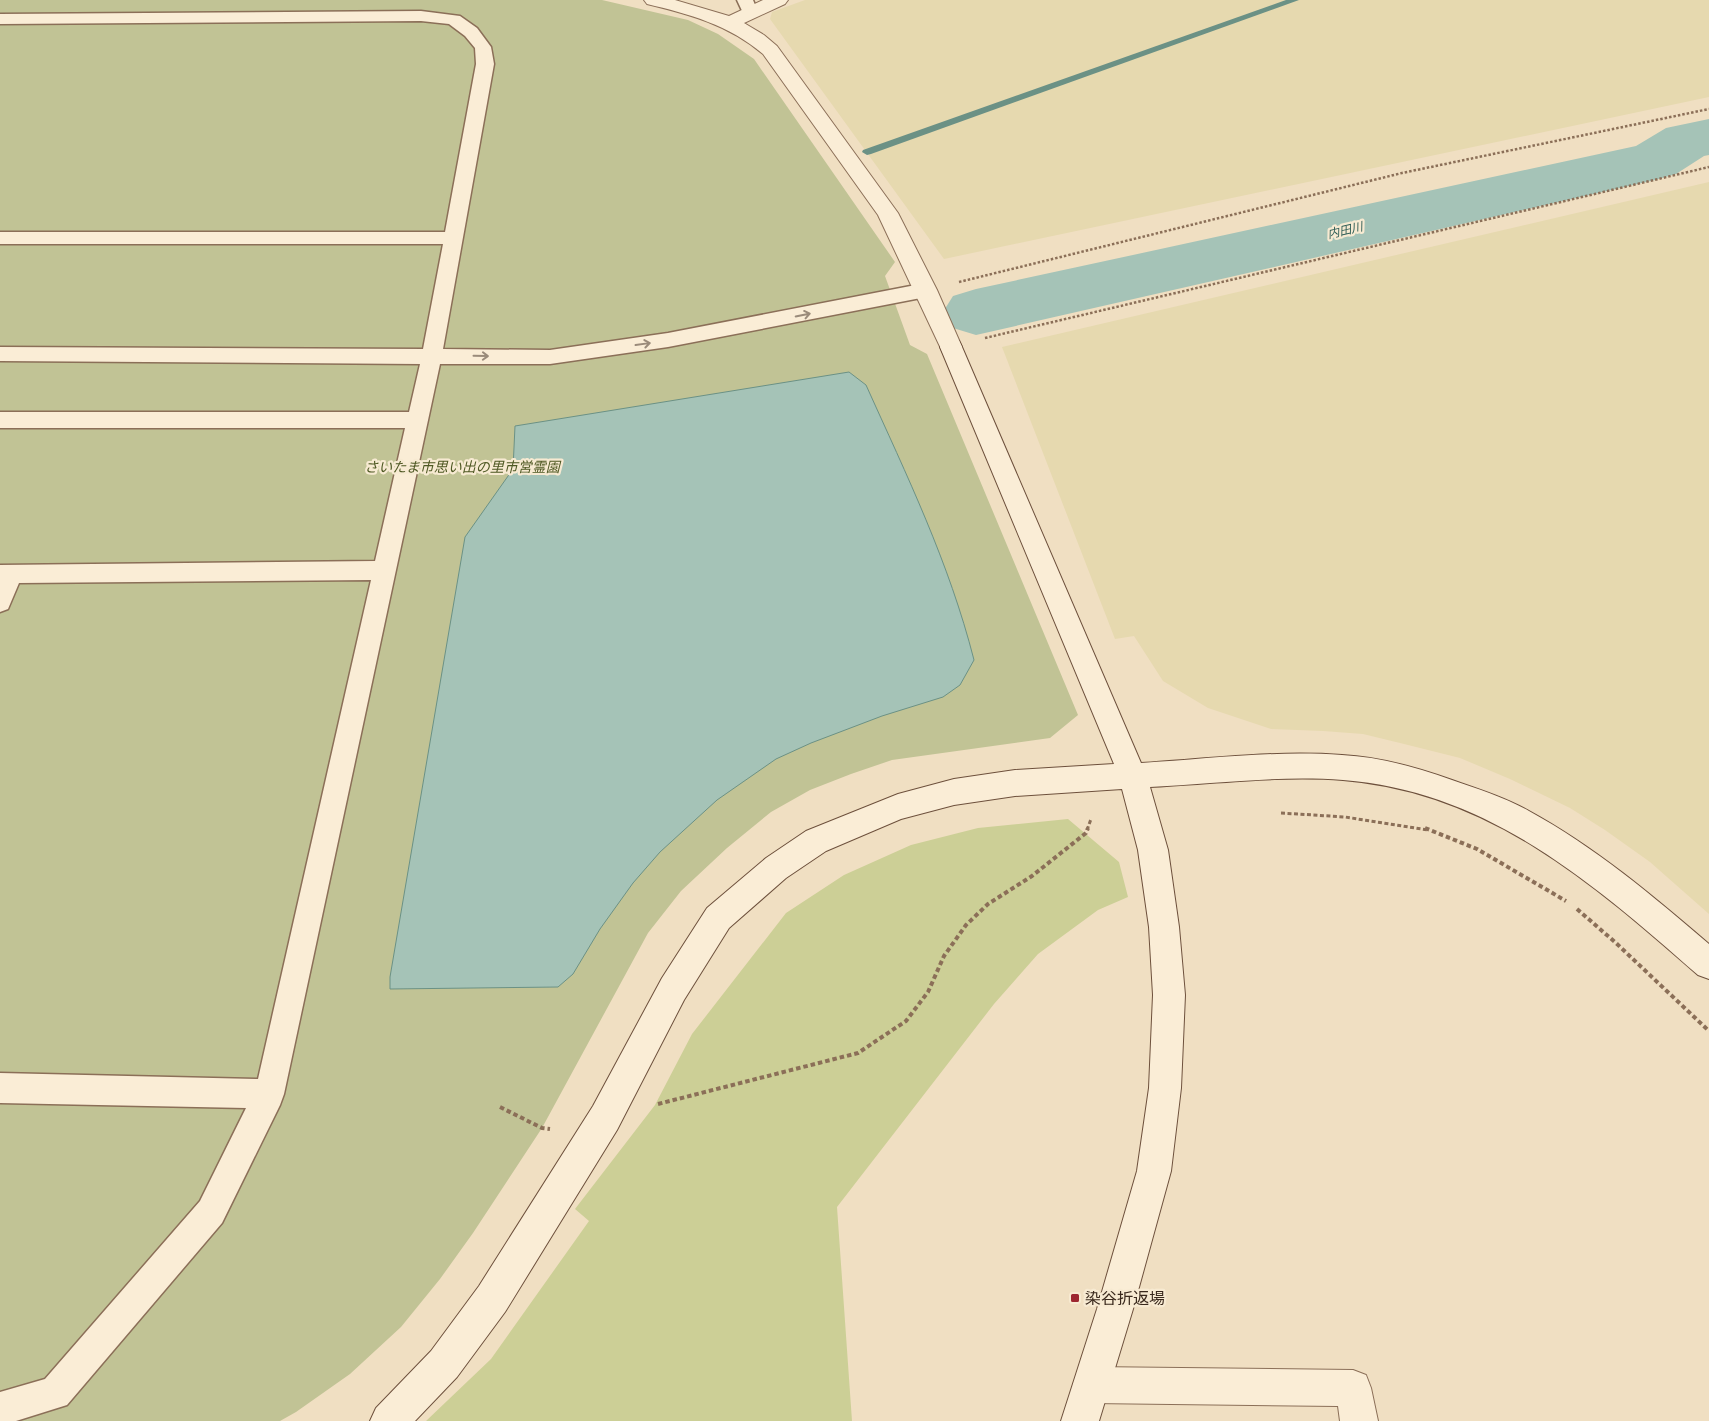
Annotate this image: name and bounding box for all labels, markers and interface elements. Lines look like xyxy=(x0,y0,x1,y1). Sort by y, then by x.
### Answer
water label: 内田川 xyxy=(1326,218,1366,241)
one-way arrow xyxy=(794,309,810,319)
one-way arrow xyxy=(634,339,650,349)
one-way arrow xyxy=(472,351,489,361)
park label: さいたま市思い出の里市営霊園 xyxy=(364,458,562,476)
place label: 染谷折返場 xyxy=(1085,1288,1165,1308)
marker: 染谷折返場 xyxy=(1069,1292,1081,1304)

